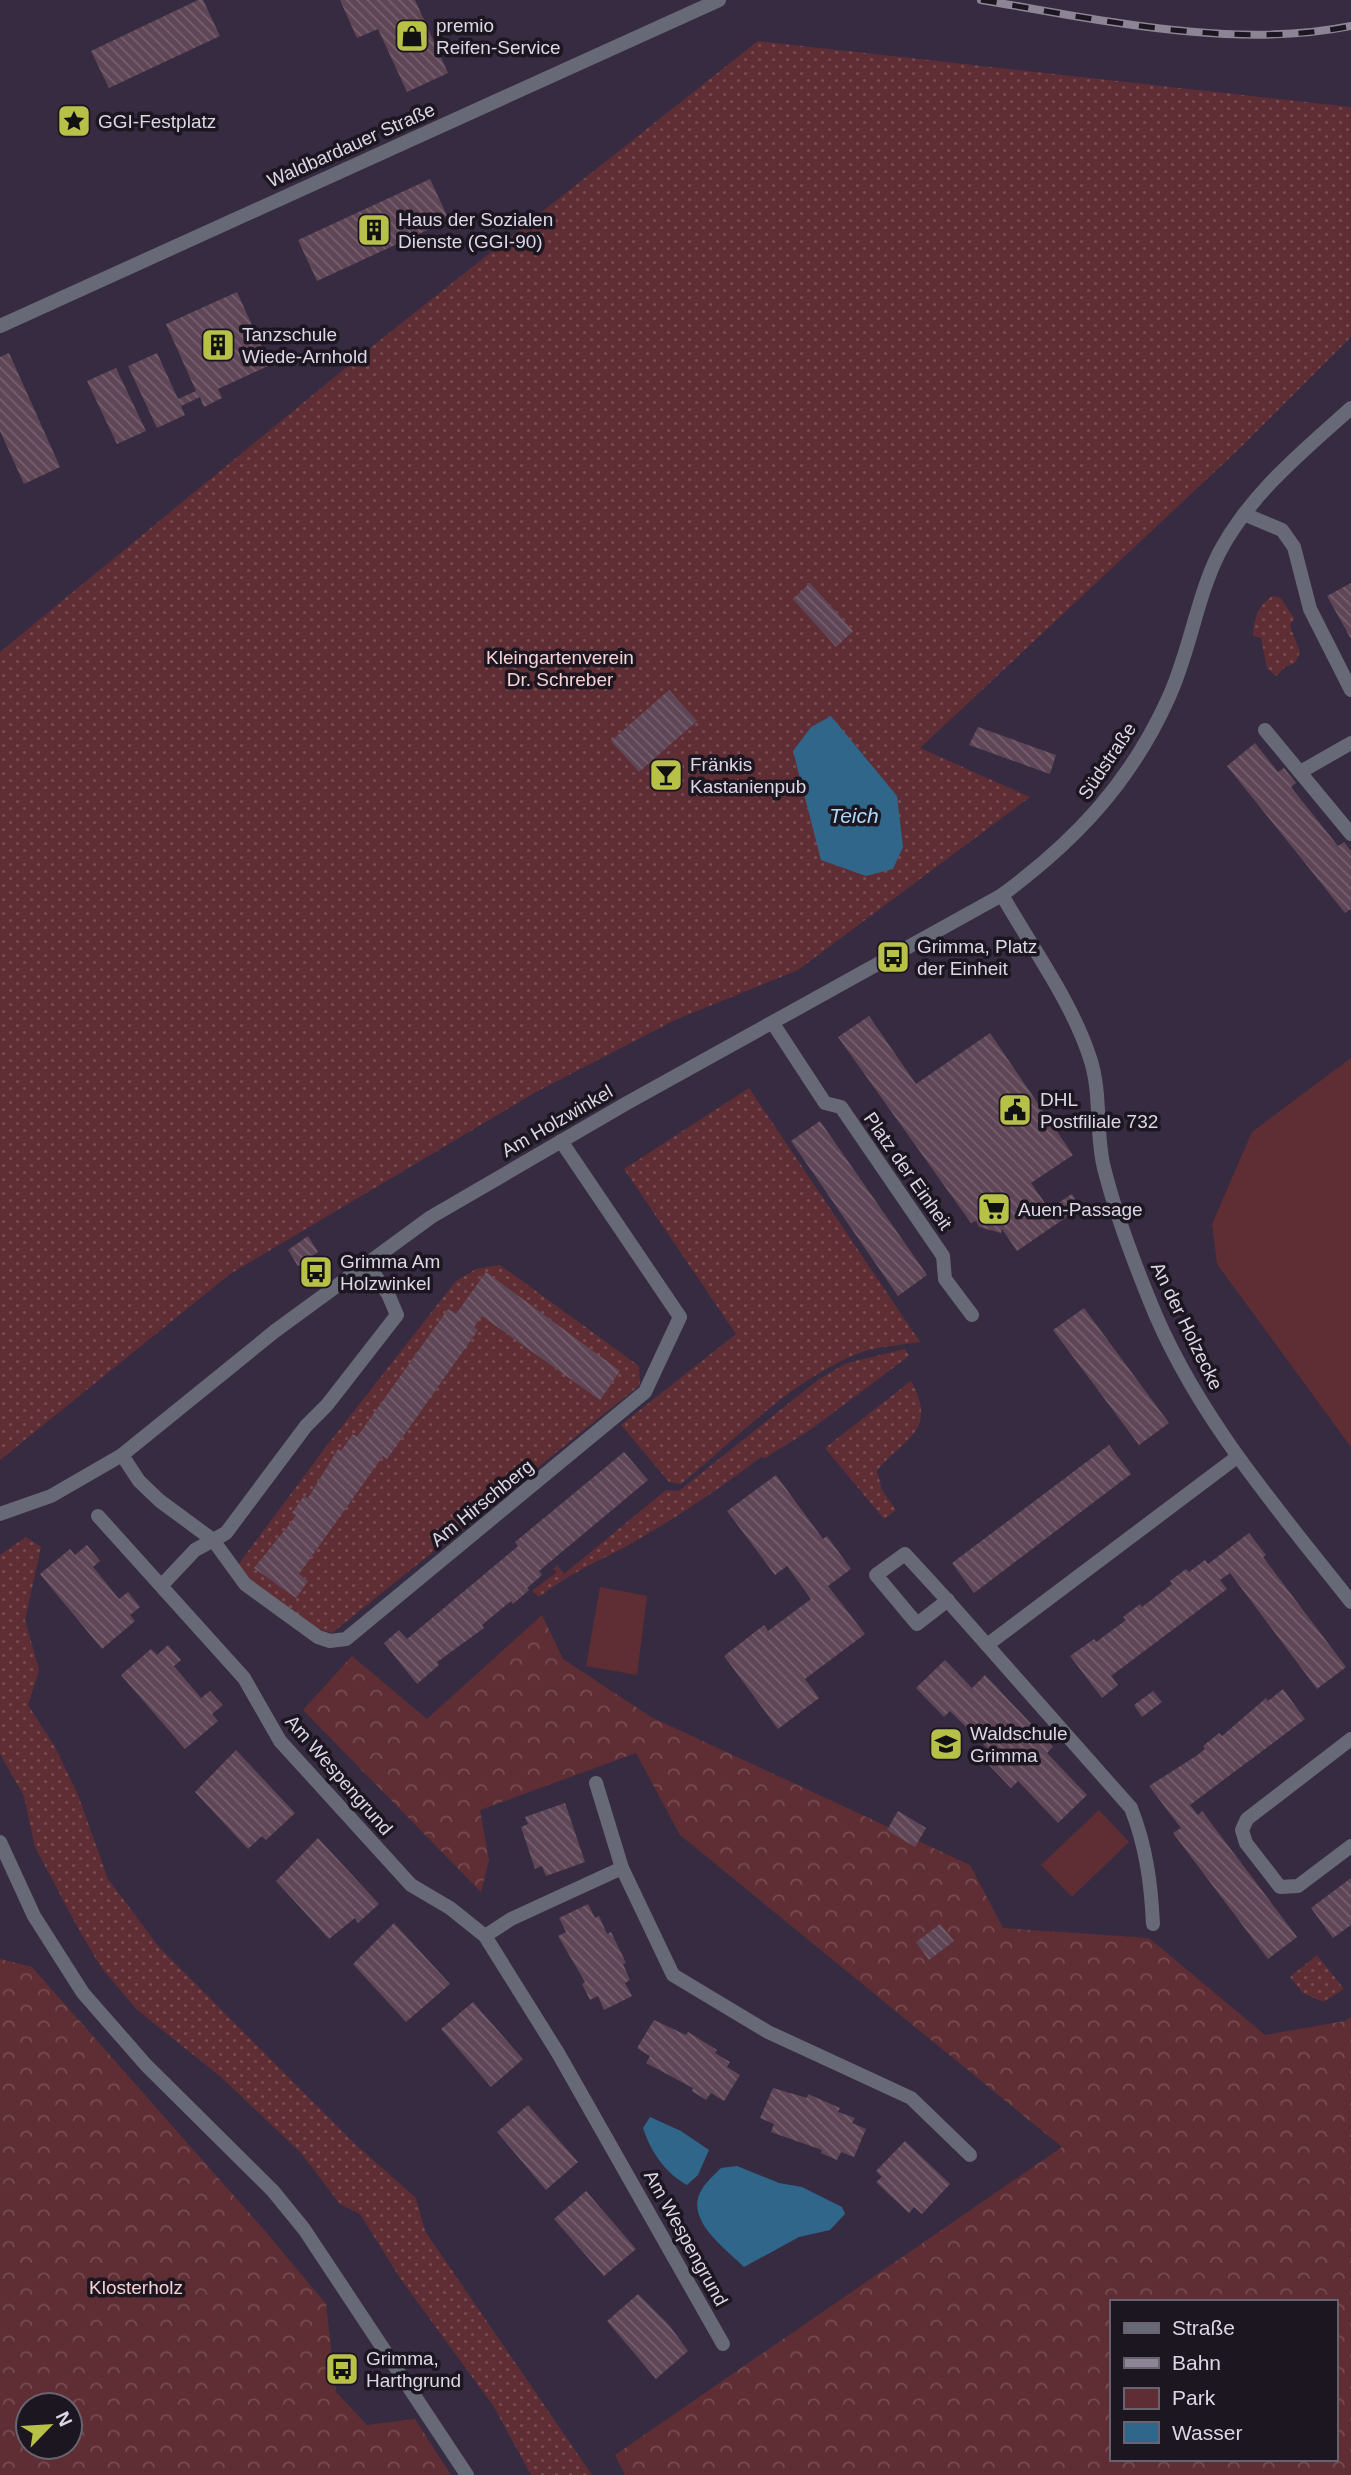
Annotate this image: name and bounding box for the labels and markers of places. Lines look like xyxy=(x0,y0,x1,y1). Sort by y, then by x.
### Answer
place label: premio Reifen-Service xyxy=(436,15,561,58)
shop icon: premio Reifen-Service xyxy=(393,17,431,55)
place icon: GGI-Festplatz xyxy=(55,102,93,140)
place label: GGI-Festplatz xyxy=(98,111,216,132)
place label: Haus der Sozialen Dienste (GGI-90) xyxy=(398,209,553,252)
building icon: Haus der Sozialen Dienste (GGI-90) xyxy=(355,211,393,249)
place label: Tanzschule Wiede-Arnhold xyxy=(242,324,368,367)
building icon: Tanzschule Wiede-Arnhold xyxy=(199,326,237,364)
place label: Fränkis Kastanienpub xyxy=(690,754,806,797)
bar icon: Fränkis Kastanienpub xyxy=(647,756,685,794)
place label: Grimma, Platz der Einheit xyxy=(917,936,1037,979)
bus stop icon: Grimma, Platz der Einheit xyxy=(874,938,912,976)
place label: DHL Postfiliale 732 xyxy=(1040,1089,1158,1132)
public building icon: DHL Postfiliale 732 xyxy=(996,1091,1034,1129)
supermarket icon: Auen-Passage xyxy=(975,1190,1013,1228)
place label: Auen-Passage xyxy=(1018,1199,1143,1220)
place label: Grimma Am Holzwinkel xyxy=(340,1251,440,1294)
bus stop icon: Grimma Am Holzwinkel xyxy=(297,1253,335,1291)
place label: Waldschule Grimma xyxy=(970,1723,1068,1766)
school or university icon: Waldschule Grimma xyxy=(927,1725,965,1763)
place label: Grimma, Harthgrund xyxy=(366,2348,461,2391)
bus stop icon: Grimma, Harthgrund xyxy=(323,2350,361,2388)

